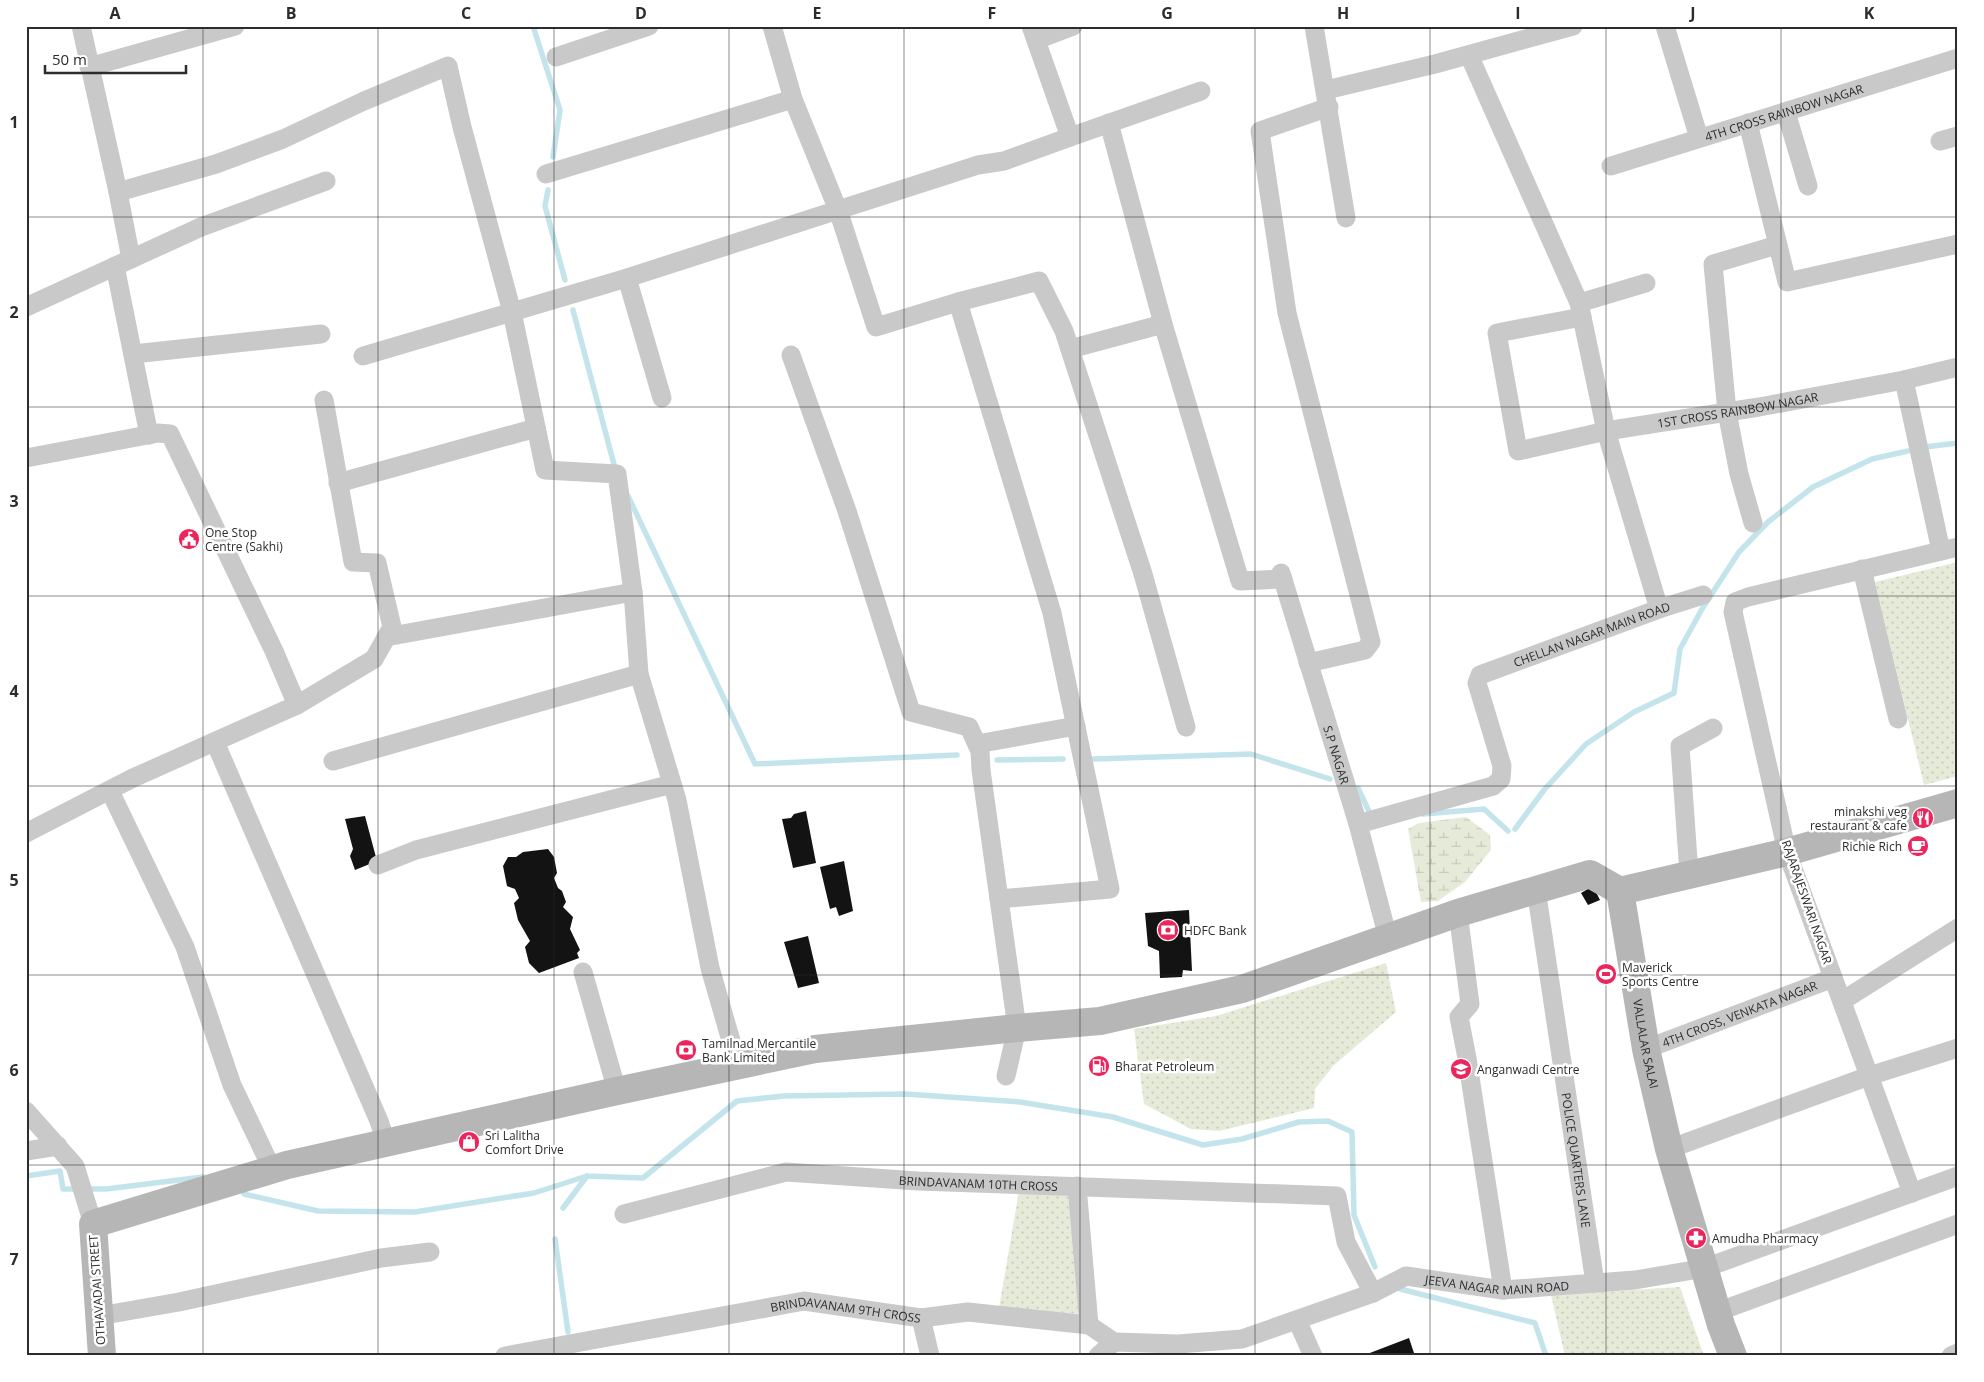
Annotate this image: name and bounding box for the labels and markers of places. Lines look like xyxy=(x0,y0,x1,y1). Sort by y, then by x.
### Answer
place label: One Stop Centre (Sakhi) xyxy=(205,524,283,555)
public building icon: One Stop Centre (Sakhi) xyxy=(177,527,201,551)
place label: minakshi veg restaurant & cafe xyxy=(1810,803,1907,834)
restaurant icon: minakshi veg restaurant & cafe xyxy=(1911,806,1935,830)
cafe icon: Richie Rich xyxy=(1906,834,1930,858)
place label: Richie Rich xyxy=(1842,838,1902,855)
bank icon: HDFC Bank xyxy=(1156,918,1180,942)
place label: HDFC Bank xyxy=(1184,922,1247,939)
place label: Maverick Sports Centre xyxy=(1622,959,1699,990)
sports icon: Maverick Sports Centre xyxy=(1594,962,1618,986)
place label: Tamilnad Mercantile Bank Limited xyxy=(702,1035,816,1066)
bank icon: Tamilnad Mercantile Bank Limited xyxy=(674,1038,698,1062)
fuel station icon: Bharat Petroleum xyxy=(1087,1054,1111,1078)
school or university icon: Anganwadi Centre xyxy=(1449,1057,1473,1081)
place label: Bharat Petroleum xyxy=(1115,1058,1214,1075)
place label: Anganwadi Centre xyxy=(1477,1061,1580,1078)
place label: Sri Lalitha Comfort Drive xyxy=(485,1127,564,1158)
shop icon: Sri Lalitha Comfort Drive xyxy=(457,1130,481,1154)
pharmacy icon: Amudha Pharmacy xyxy=(1684,1226,1708,1250)
place label: Amudha Pharmacy xyxy=(1712,1230,1819,1247)

